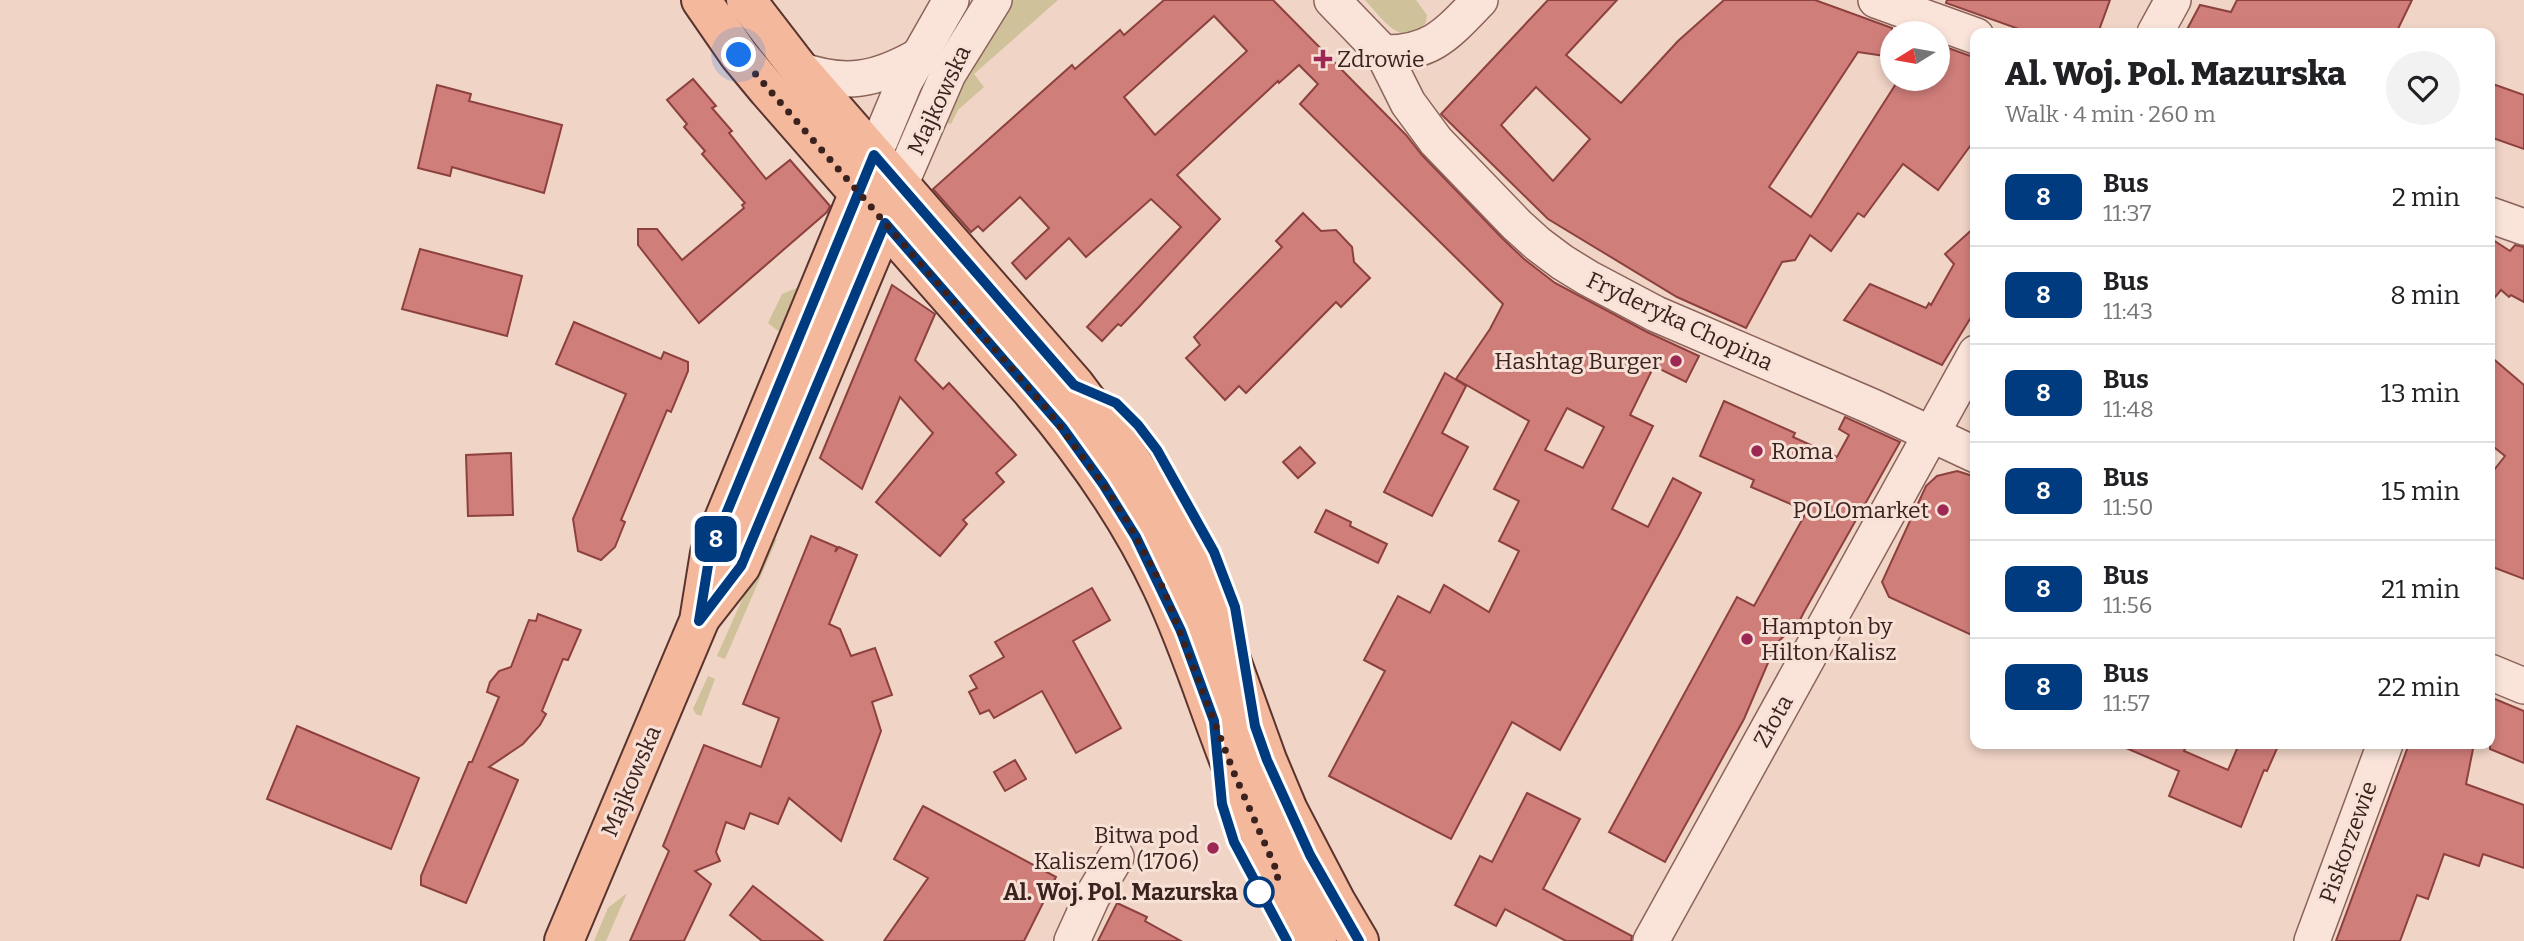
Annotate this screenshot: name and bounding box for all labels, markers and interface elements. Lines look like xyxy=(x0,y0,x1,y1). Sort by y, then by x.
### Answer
north arrow xyxy=(1880,21,1950,91)
map controls xyxy=(1880,21,1950,91)
your location xyxy=(721,37,756,72)
street label: Majkowska xyxy=(901,40,977,159)
place label: Zdrowie xyxy=(1337,45,1425,73)
marker: Zdrowie xyxy=(1315,51,1331,67)
button: heart xyxy=(2386,51,2460,125)
text: Al. Woj. Pol. Mazurska xyxy=(2005,54,2346,94)
text: Walk · 4 min · 260 m xyxy=(2005,100,2216,128)
text: Bus xyxy=(2103,168,2149,199)
text: 2 min xyxy=(2392,182,2460,213)
text: 8 xyxy=(2036,183,2051,211)
text: 11:37 xyxy=(2103,199,2151,227)
street label: Fryderyka Chopina xyxy=(1582,266,1778,377)
text: Bus xyxy=(2103,266,2149,297)
text: 8 min xyxy=(2390,280,2460,311)
text: 8 xyxy=(2036,281,2051,309)
text: 11:43 xyxy=(2103,297,2153,325)
place label: Hashtag Burger xyxy=(1494,347,1662,375)
marker: Hashtag Burger xyxy=(1668,353,1684,369)
text: Bus xyxy=(2103,364,2149,395)
text: 13 min xyxy=(2380,378,2460,409)
text: 8 xyxy=(2036,379,2051,407)
text: 11:48 xyxy=(2103,395,2154,423)
place label: Roma xyxy=(1771,437,1834,465)
marker: Roma xyxy=(1749,443,1765,459)
text: Bus xyxy=(2103,462,2149,493)
text: 15 min xyxy=(2381,476,2460,507)
text: 8 xyxy=(2036,477,2051,505)
text: 11:50 xyxy=(2103,493,2154,521)
place label: POLOmarket xyxy=(1792,496,1929,524)
marker: POLOmarket xyxy=(1935,502,1951,518)
line badge: 8 xyxy=(693,516,739,562)
text: 8 xyxy=(709,525,723,553)
text: Bus xyxy=(2103,560,2149,591)
text: 21 min xyxy=(2381,574,2460,605)
text: 8 xyxy=(2036,575,2051,603)
text: 11:56 xyxy=(2103,591,2152,619)
place label: Hampton by Hilton Kalisz xyxy=(1761,612,1897,666)
marker: Hampton by Hilton Kalisz xyxy=(1739,631,1755,647)
text: Bus xyxy=(2103,658,2149,689)
text: 22 min xyxy=(2378,672,2460,703)
text: 8 xyxy=(2036,673,2051,701)
street label: Złota xyxy=(1747,689,1799,752)
text: 11:57 xyxy=(2103,689,2150,717)
street label: Majkowska xyxy=(595,721,667,841)
street label: Piskorzewie xyxy=(2313,777,2383,907)
place label: Bitwa pod Kaliszem (1706) xyxy=(1034,821,1199,875)
marker: Bitwa pod Kaliszem (1706) xyxy=(1205,840,1221,856)
marker: Al. Woj. Pol. Mazurska xyxy=(1244,877,1274,907)
place label: Al. Woj. Pol. Mazurska xyxy=(1003,878,1238,906)

